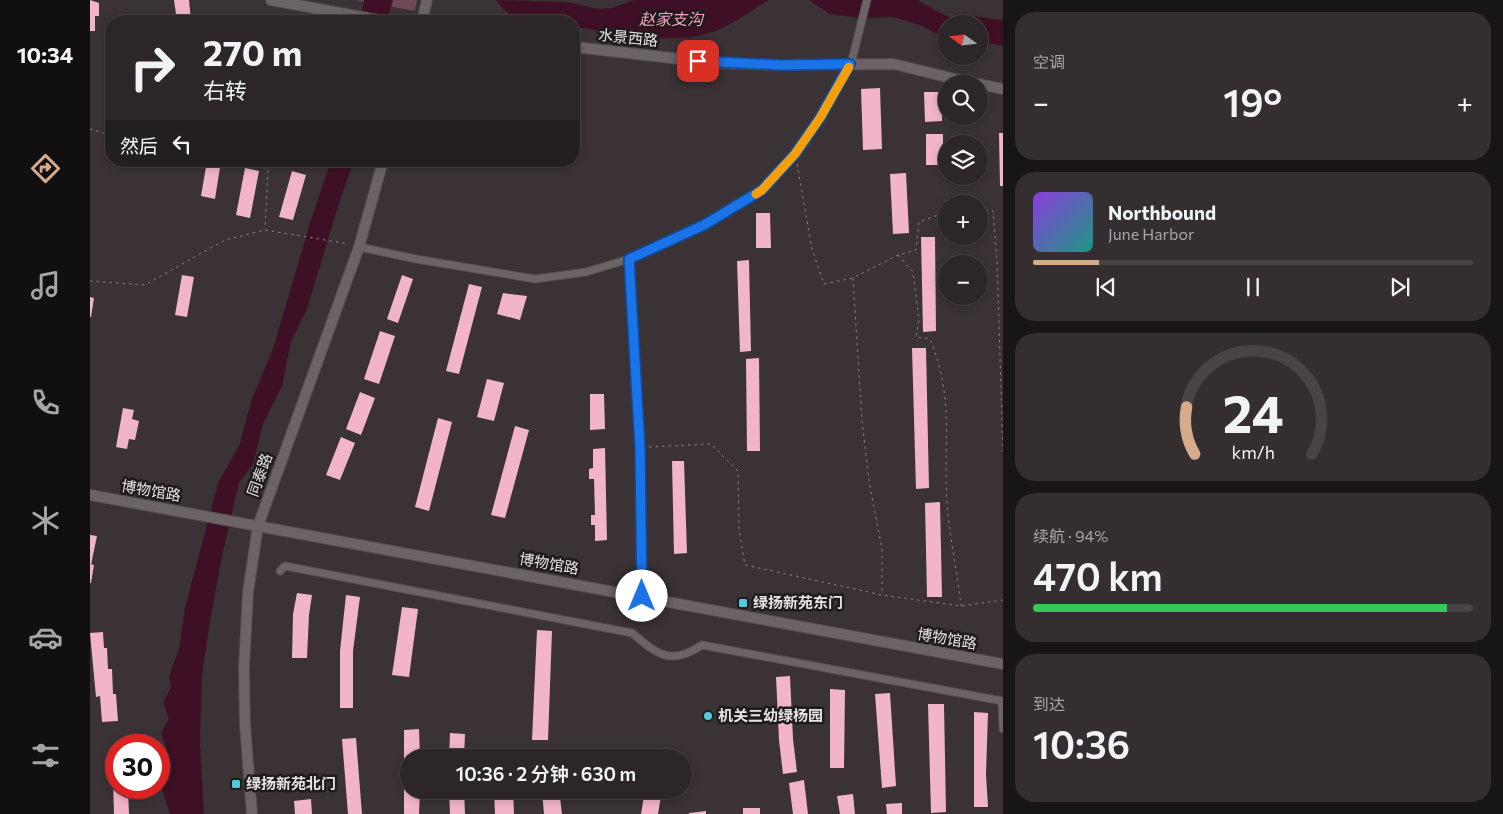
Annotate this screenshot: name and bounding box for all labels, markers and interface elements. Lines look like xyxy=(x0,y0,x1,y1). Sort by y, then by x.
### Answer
water label: 赵家支沟 xyxy=(639,9,705,28)
north arrow xyxy=(938,15,988,65)
map controls xyxy=(938,15,988,305)
street label: 水景西路 xyxy=(597,25,659,49)
text: 270 m xyxy=(203,30,302,73)
icon: right xyxy=(120,35,185,100)
pin xyxy=(677,40,719,82)
text: 10:34 xyxy=(17,41,73,68)
icon: arrive xyxy=(684,47,712,75)
text: 空调 xyxy=(1033,52,1065,71)
button: search xyxy=(938,75,988,125)
text: 右转 xyxy=(203,77,247,104)
text: 19° xyxy=(1223,78,1282,125)
text: − xyxy=(1033,85,1049,119)
text: + xyxy=(1457,85,1473,119)
icon: left xyxy=(168,130,196,158)
text: 然后 xyxy=(120,134,158,157)
button: layers xyxy=(938,135,988,185)
icon: directions xyxy=(28,151,63,186)
button: + xyxy=(938,195,988,245)
text: Northbound xyxy=(1108,201,1216,224)
text: June Harbor xyxy=(1108,224,1194,243)
button: − xyxy=(938,255,988,305)
icon: music xyxy=(28,268,63,303)
icon: previous xyxy=(1092,273,1120,301)
icon: pause xyxy=(1239,273,1267,301)
icon: next xyxy=(1386,273,1414,301)
text: 24 xyxy=(1223,380,1283,444)
icon: phone xyxy=(28,385,63,420)
text: km/h xyxy=(1231,441,1275,463)
street label: 同泰路 xyxy=(243,450,275,499)
street label: 博物馆路 xyxy=(120,476,182,504)
icon: climate xyxy=(28,503,63,538)
text: 续航 · 94% xyxy=(1033,526,1108,545)
street label: 博物馆路 xyxy=(518,549,580,577)
text: 470 km xyxy=(1033,552,1163,599)
position arrow xyxy=(615,569,667,621)
place label: 绿扬新苑东门 xyxy=(753,593,843,611)
marker: 绿扬新苑东门 xyxy=(737,597,749,609)
icon: car xyxy=(28,620,63,655)
street label: 博物馆路 xyxy=(916,624,978,652)
text: 到达 xyxy=(1033,694,1065,713)
place label: 机关三幼绿杨园 xyxy=(718,706,823,724)
marker: 机关三幼绿杨园 xyxy=(702,710,714,722)
text: 10:36 xyxy=(1033,720,1130,767)
speed limit sign: 30 xyxy=(105,734,170,799)
icon: filters xyxy=(28,738,63,773)
text: 10:36 · 2 分钟 · 630 m xyxy=(456,762,636,785)
place label: 绿扬新苑北门 xyxy=(246,774,336,792)
marker: 绿扬新苑北门 xyxy=(230,778,242,790)

